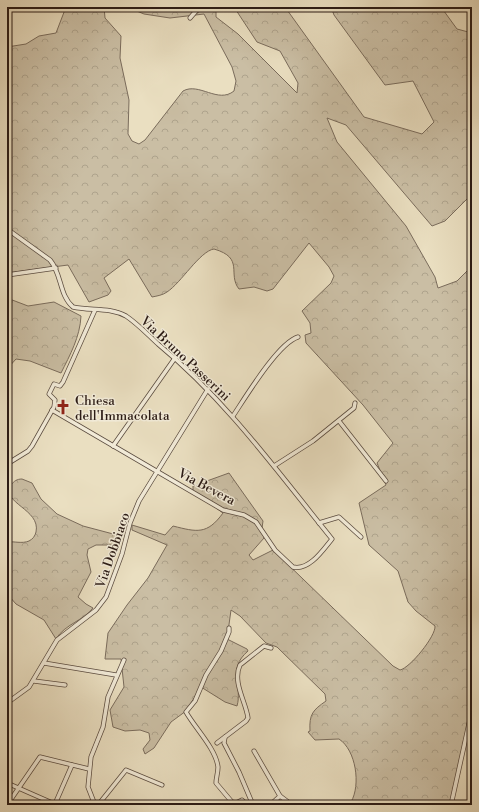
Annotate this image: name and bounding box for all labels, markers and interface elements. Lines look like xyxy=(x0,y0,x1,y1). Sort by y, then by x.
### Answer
street label: Via Bruno Passerini xyxy=(136,312,234,405)
place label: Chiesa dell'Immacolata xyxy=(75,393,170,424)
church icon: Chiesa dell'Immacolata xyxy=(54,398,72,416)
street label: Via Bevera xyxy=(174,465,238,509)
street label: Via Dobbiaco xyxy=(92,510,133,591)

